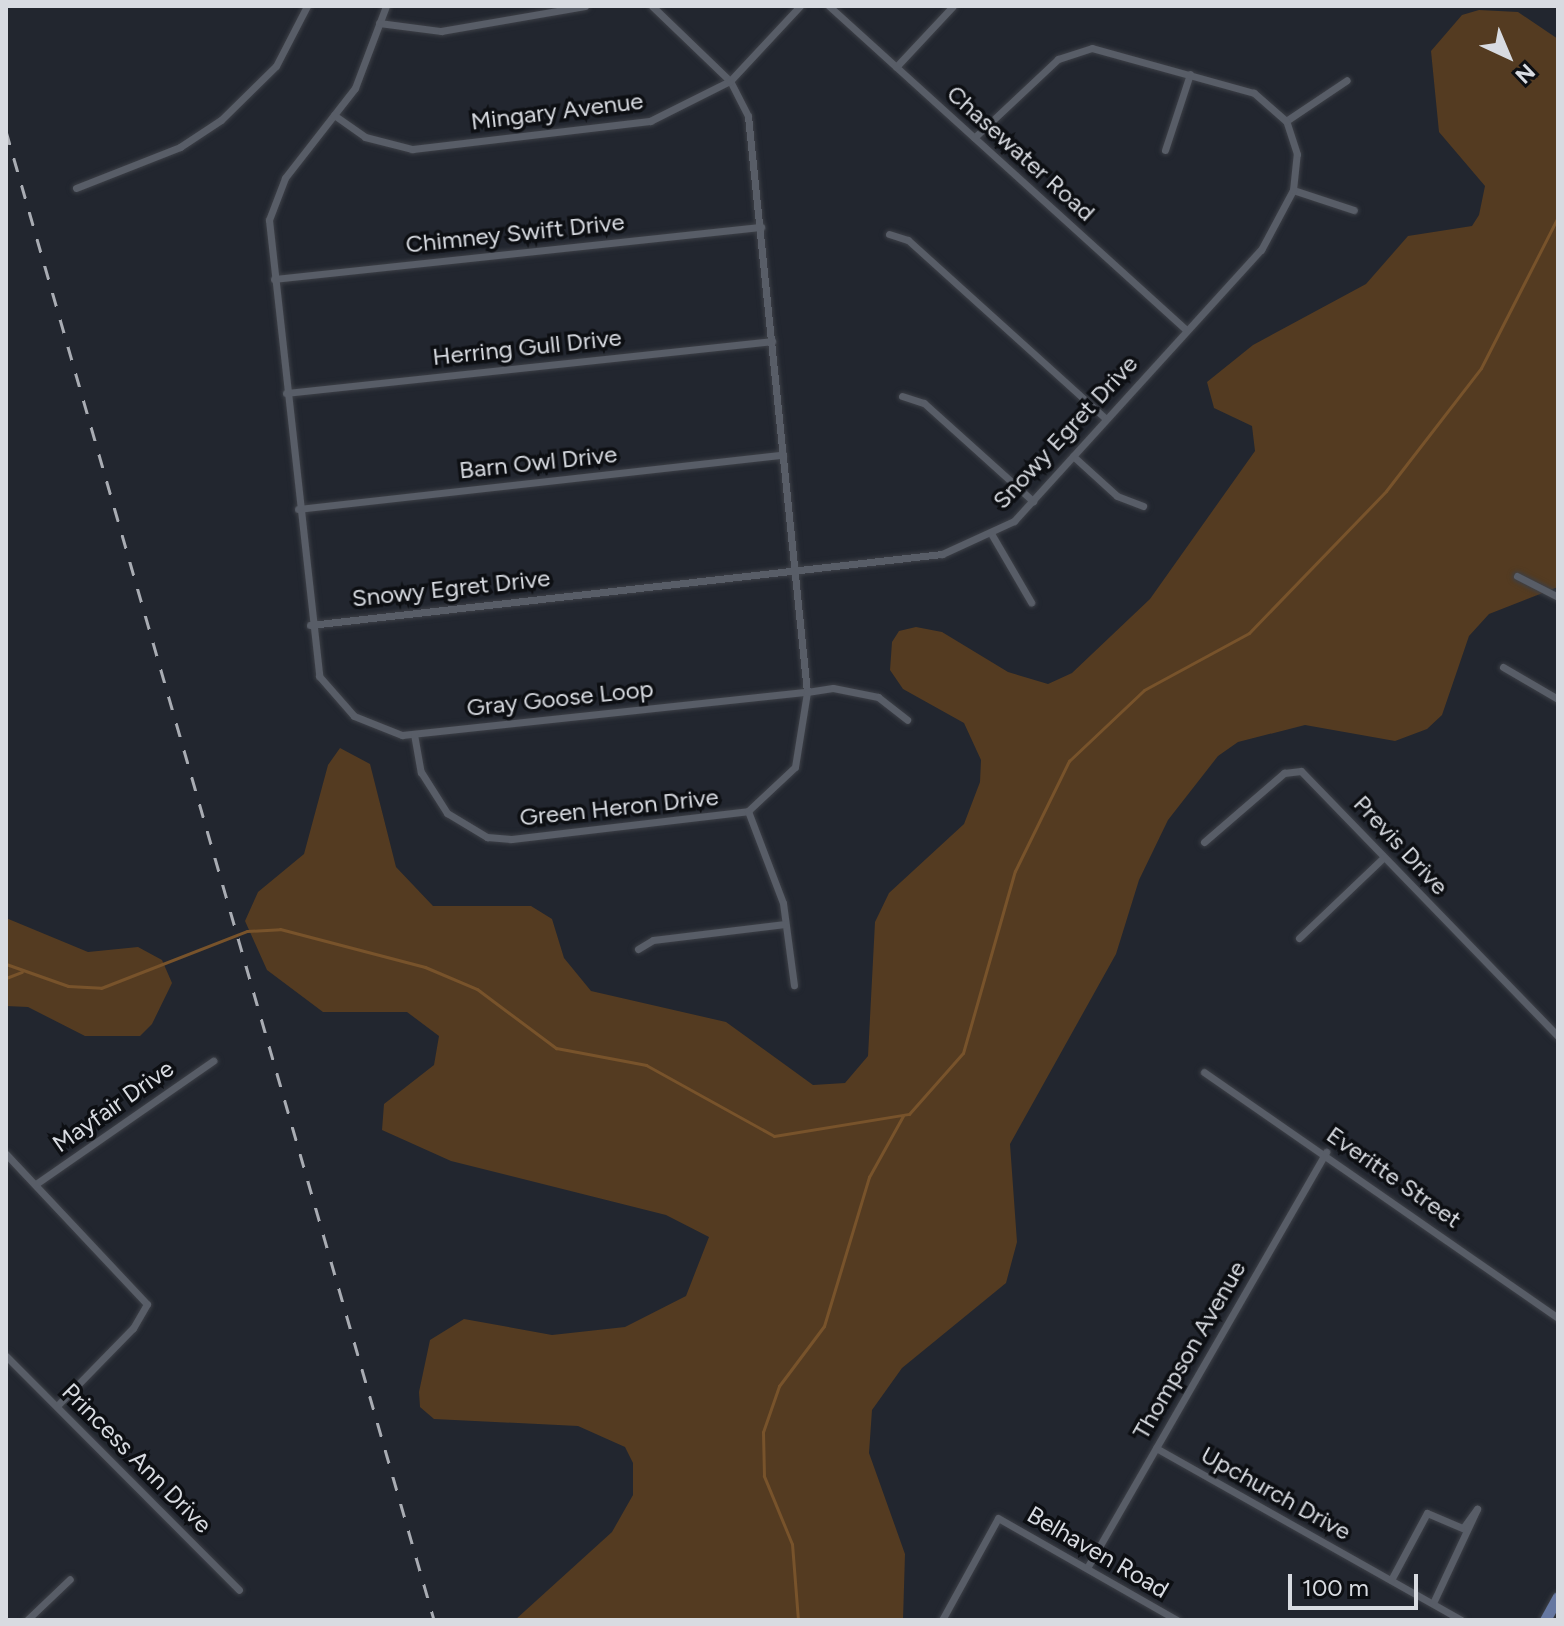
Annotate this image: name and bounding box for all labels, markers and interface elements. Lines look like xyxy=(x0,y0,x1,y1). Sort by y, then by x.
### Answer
north arrow xyxy=(1468,16,1548,96)
text: N xyxy=(1510,58,1541,89)
street label: Chasewater Road xyxy=(941,79,1101,227)
street label: Mingary Avenue xyxy=(469,86,645,136)
street label: Chimney Swift Drive xyxy=(404,207,626,259)
street label: Herring Gull Drive xyxy=(431,323,623,371)
street label: Snowy Egret Drive xyxy=(987,349,1143,515)
street label: Barn Owl Drive xyxy=(458,439,618,485)
street label: Snowy Egret Drive xyxy=(350,563,552,613)
street label: Gray Goose Loop xyxy=(465,674,655,722)
street label: Green Heron Drive xyxy=(518,782,720,832)
street label: Previs Drive xyxy=(1348,789,1454,901)
street label: Mayfair Drive xyxy=(47,1054,179,1158)
street label: Everitte Street xyxy=(1321,1120,1467,1234)
street label: Thompson Avenue xyxy=(1126,1256,1252,1444)
street label: Princess Ann Drive xyxy=(56,1377,218,1539)
street label: Upchurch Drive xyxy=(1196,1440,1356,1546)
street label: Belhaven Road xyxy=(1022,1500,1174,1604)
scale bar xyxy=(1292,1558,1422,1608)
text: 100 m xyxy=(1302,1573,1369,1602)

